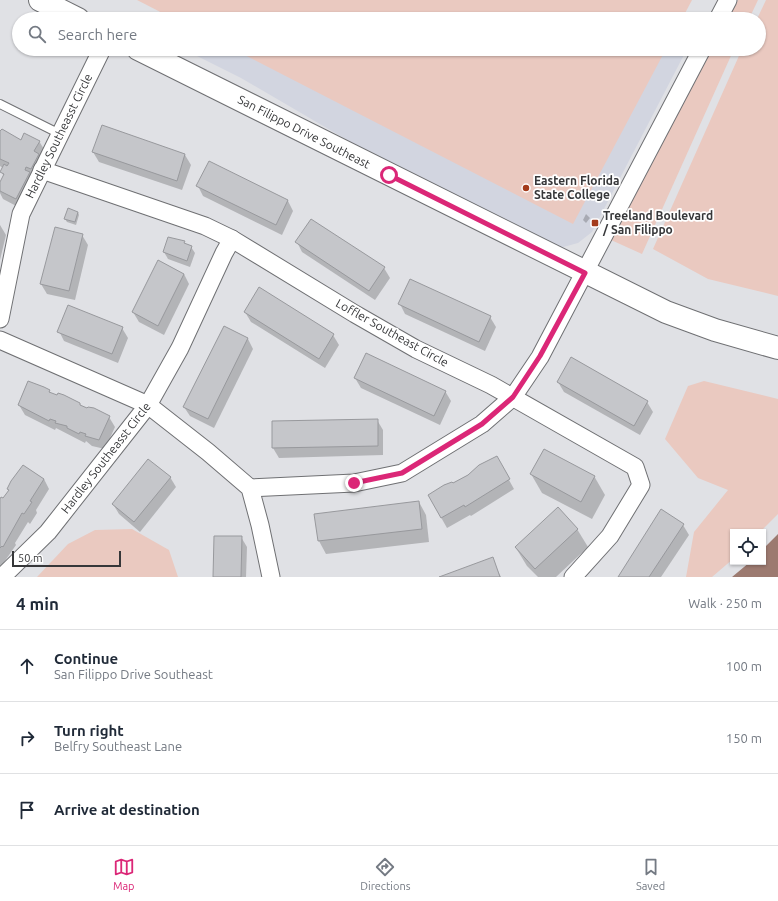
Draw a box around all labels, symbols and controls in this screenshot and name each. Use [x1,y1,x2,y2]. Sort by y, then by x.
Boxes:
search box [12,12,766,56]
icon: search [26,23,48,45]
text: Search here [58,26,137,43]
street label: Hardley Southeasst Circle [23,71,94,200]
street label: San Filippo Drive Southeast [236,92,373,171]
route start [380,166,398,184]
place label: Eastern Florida State College [534,174,619,201]
marker: Eastern Florida State College [521,183,531,193]
place label: Treeland Boulevard / San Filippo [602,209,713,236]
marker: Treeland Boulevard / San Filippo [590,218,600,228]
street label: Loffler Southeast Circle [334,296,451,369]
street label: Hardley Southeasst Circle [58,400,153,516]
route end [345,474,363,492]
map controls [730,529,766,565]
button: locate [730,529,766,565]
scale bar [12,549,121,568]
text: 50 m [18,552,42,564]
text: 4 min [16,594,59,613]
text: Walk · 250 m [688,596,762,610]
text: Continue [54,650,118,667]
icon: ahead [16,655,38,677]
text: 100 m [726,659,762,673]
text: San Filippo Drive Southeast [54,667,213,681]
text: Turn right [54,722,124,739]
icon: right [16,727,38,749]
text: 150 m [726,731,762,745]
text: Belfry Southeast Lane [54,739,182,753]
icon: arrive [16,799,38,821]
text: Arrive at destination [54,801,200,818]
tab: Map [113,856,135,892]
tab: Directions [360,856,410,892]
tab: Saved [636,856,665,892]

